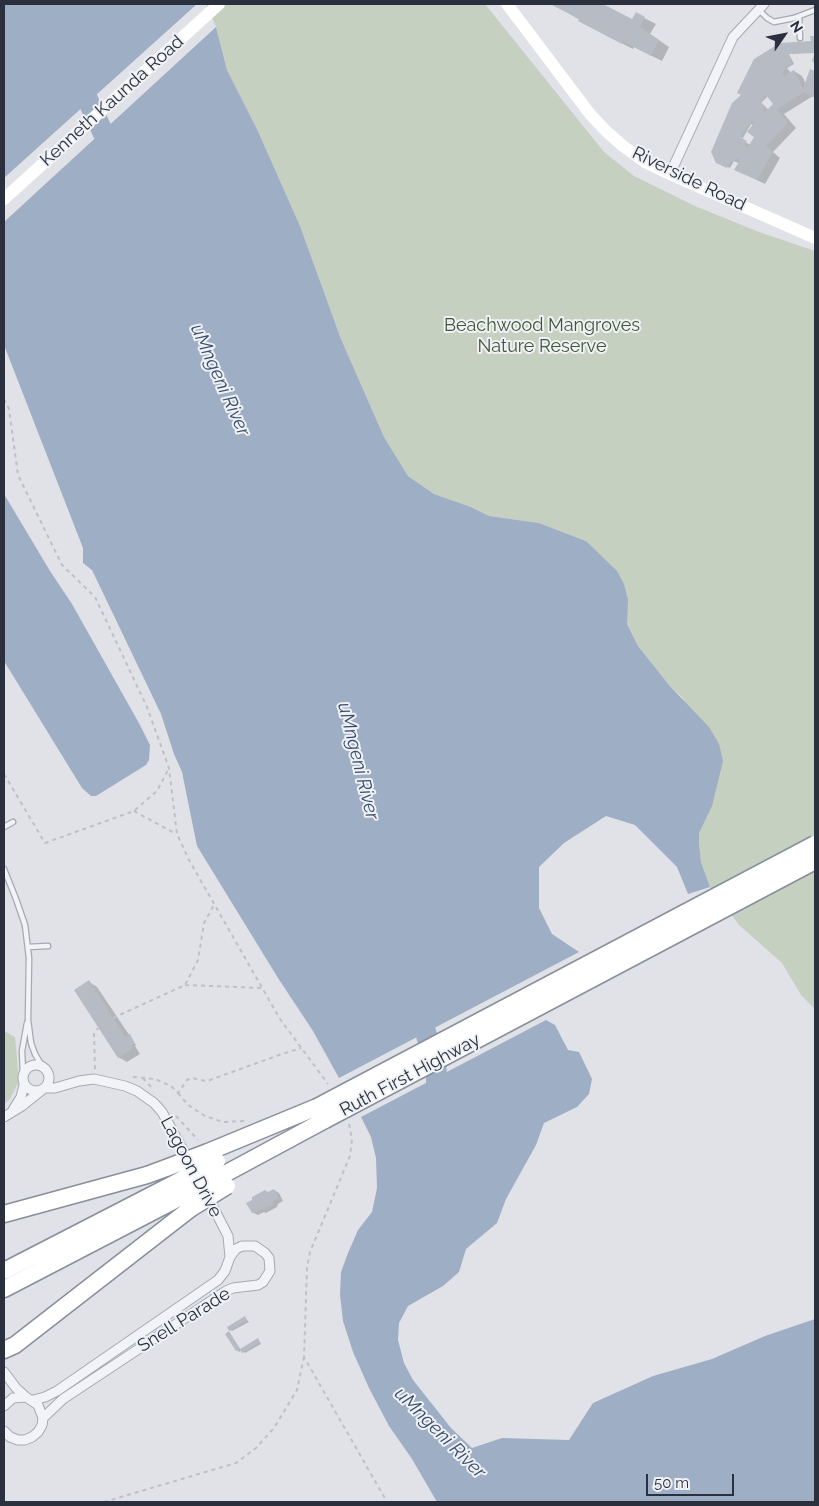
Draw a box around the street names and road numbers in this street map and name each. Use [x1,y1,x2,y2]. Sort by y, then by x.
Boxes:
street label: Kenneth Kaunda Road [36,31,188,171]
street label: Riverside Road [629,142,749,216]
street label: Ruth First Highway [336,1029,484,1121]
street label: Lagoon Drive [155,1113,227,1221]
street label: Snell Parade [134,1283,234,1357]

